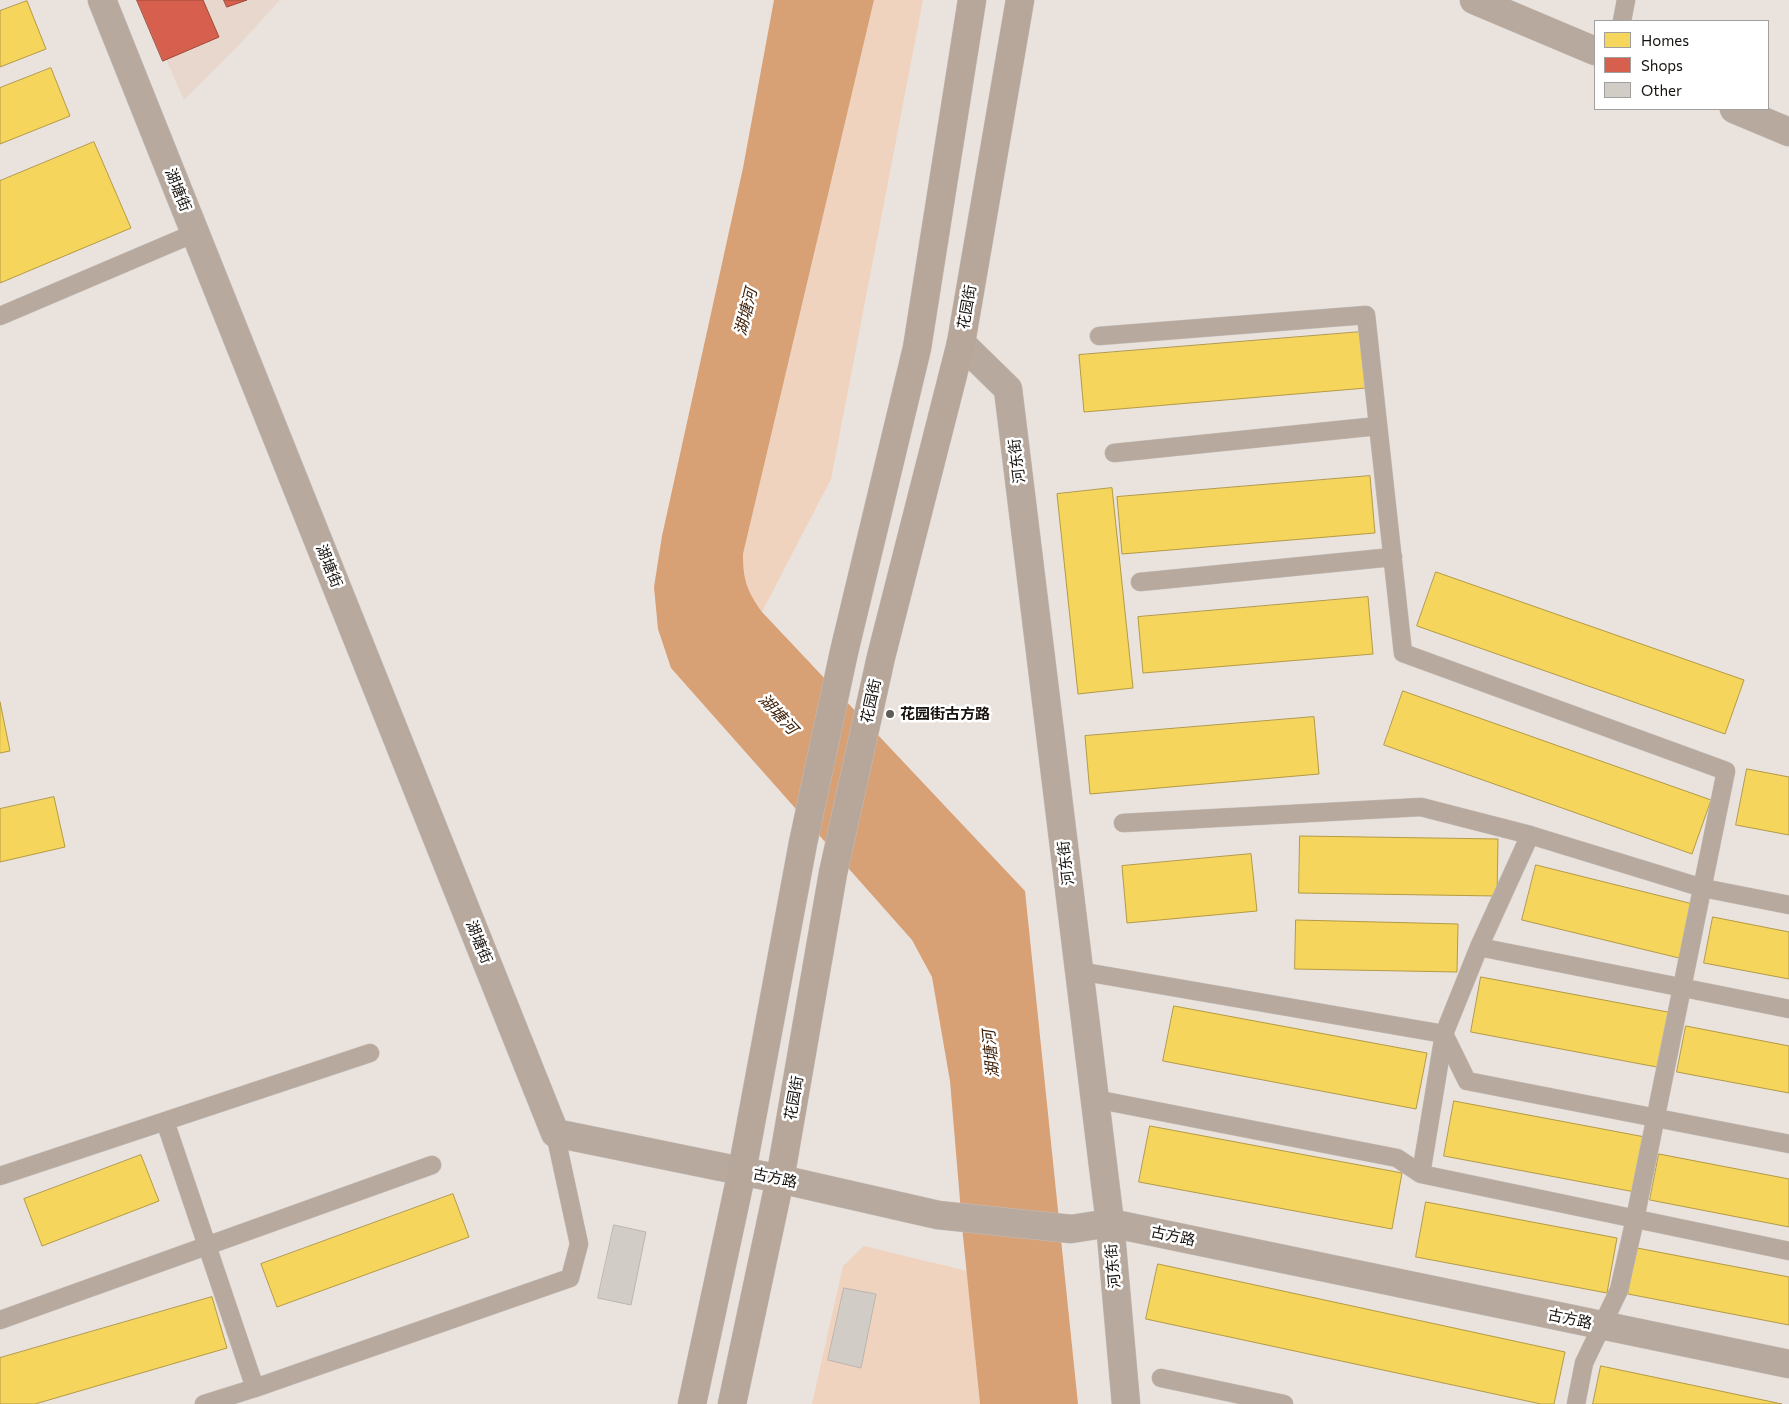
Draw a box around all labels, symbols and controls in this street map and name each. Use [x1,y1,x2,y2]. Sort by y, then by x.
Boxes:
legend [1594,20,1769,110]
text: Homes [1641,31,1689,49]
text: Shops [1641,56,1683,74]
text: Other [1641,81,1682,99]
street label: 湖塘街 [161,166,195,214]
street label: 花园街 [954,283,980,331]
water label: 湖塘河 [731,286,761,338]
street label: 河东街 [1005,438,1029,484]
street label: 湖塘街 [312,542,346,590]
street label: 花园街 [858,677,884,725]
water label: 湖塘河 [755,690,801,738]
place label: 花园街古方路 [900,705,990,723]
marker: 花园街古方路 [884,708,896,720]
street label: 河东街 [1054,840,1078,886]
street label: 湖塘街 [462,918,496,966]
water label: 湖塘河 [979,1029,1003,1079]
street label: 花园街 [781,1074,807,1122]
street label: 古方路 [751,1165,799,1191]
street label: 古方路 [1149,1223,1197,1249]
street label: 河东街 [1102,1243,1124,1289]
street label: 古方路 [1546,1306,1594,1332]

